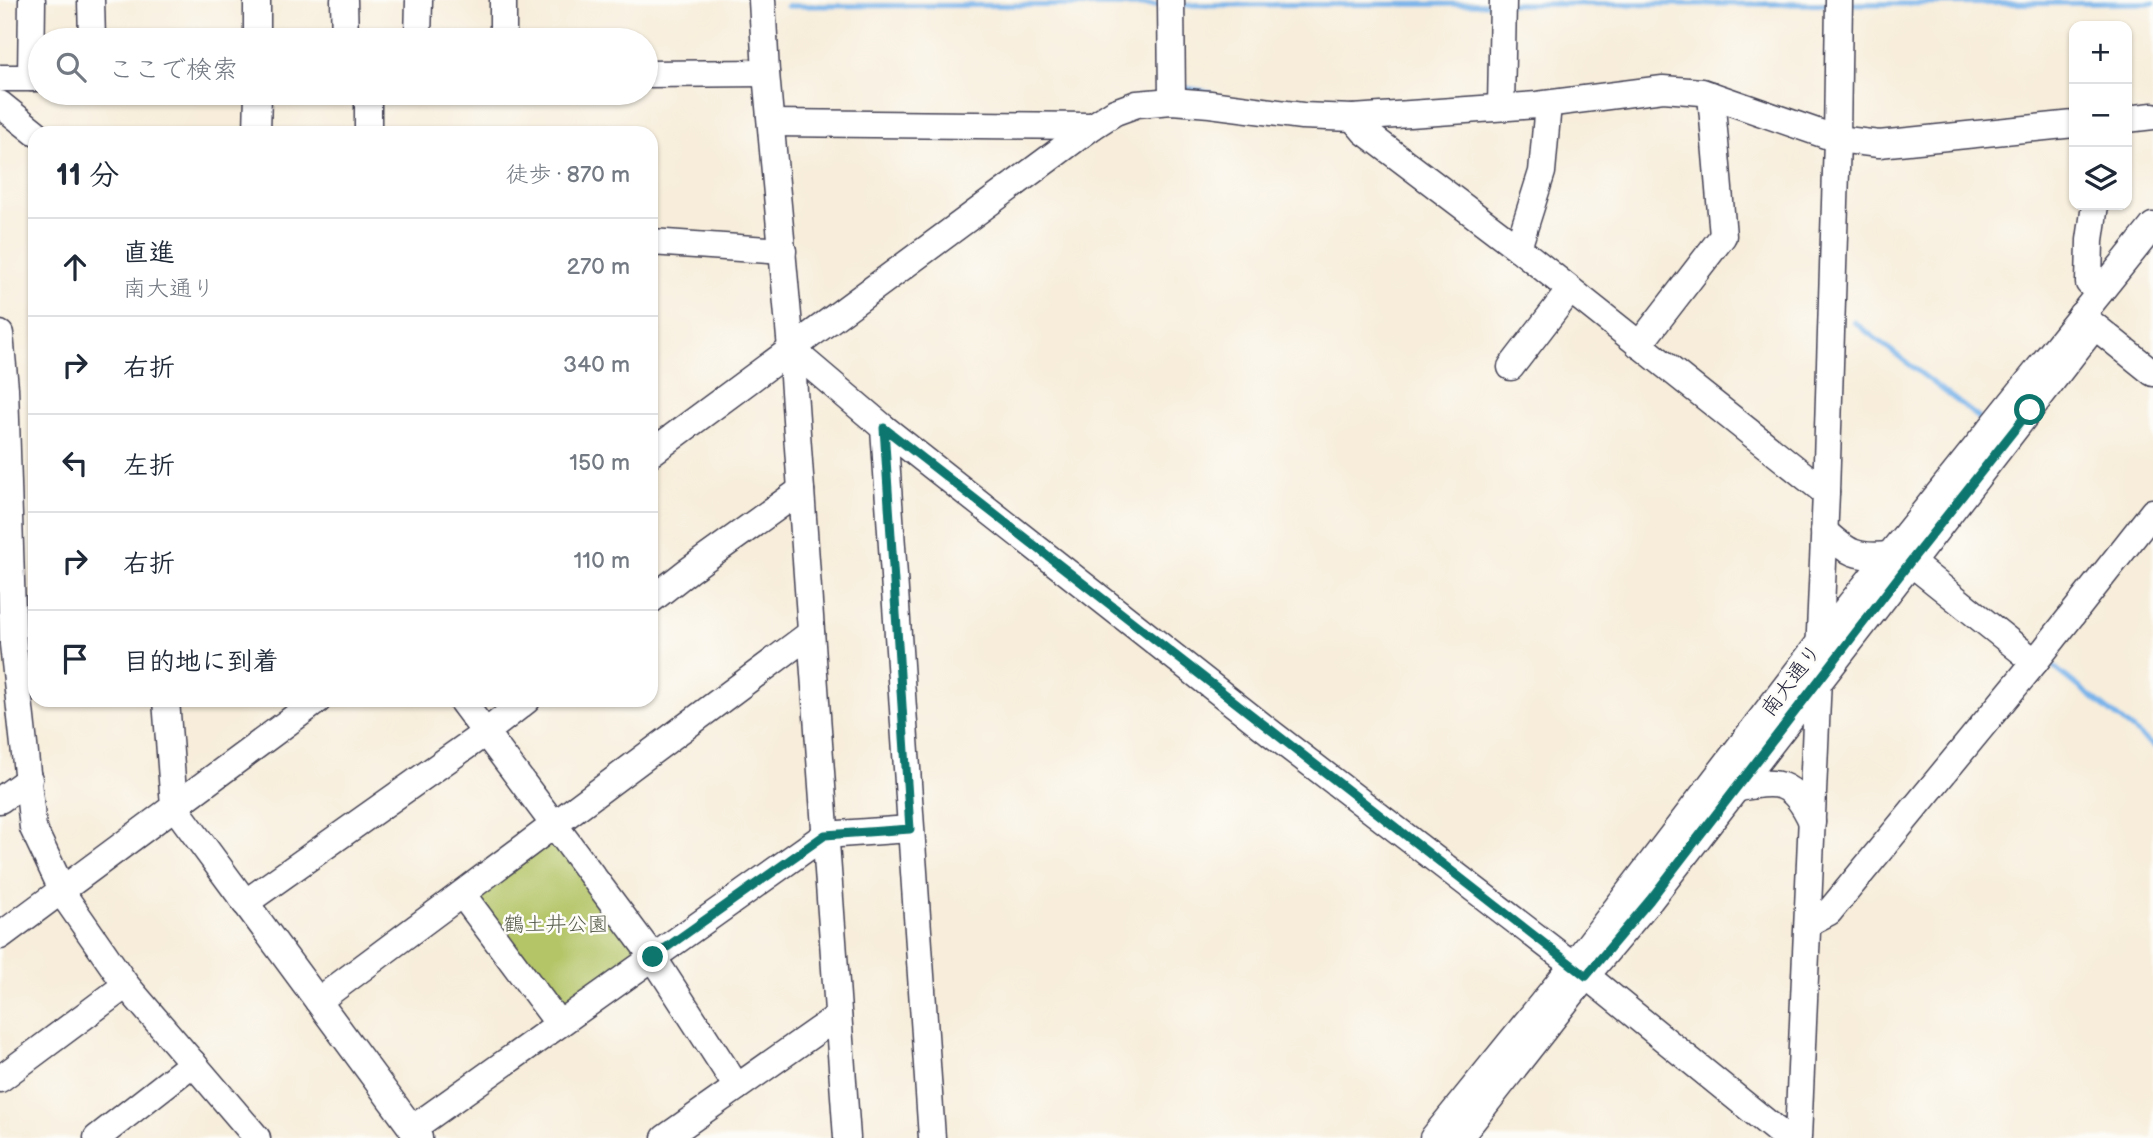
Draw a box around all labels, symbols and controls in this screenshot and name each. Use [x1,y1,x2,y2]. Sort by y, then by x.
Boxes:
map controls [2069,21,2132,210]
button: + [2069,21,2132,84]
search box [28,28,658,105]
icon: search [52,48,90,86]
text: ここで検索 [108,55,238,86]
button: − [2069,84,2132,147]
button: layers [2069,147,2132,210]
text: 11 分 [56,158,119,194]
text: 徒歩 · 870 m [506,161,630,189]
text: 直進 [123,238,175,269]
icon: ahead [56,248,94,286]
text: 270 m [566,253,630,281]
text: 南大通り [123,275,215,303]
icon: right [56,346,94,384]
text: 340 m [563,351,630,379]
text: 右折 [123,353,175,384]
route start [2014,394,2045,425]
icon: left [56,444,94,482]
text: 150 m [569,449,630,477]
text: 左折 [123,451,175,482]
icon: right [56,542,94,580]
text: 110 m [573,547,630,575]
text: 右折 [123,549,175,580]
street label: 南大通り [1756,639,1827,721]
icon: arrive [56,640,94,678]
text: 目的地に到着 [123,647,279,678]
park label: 鶴土井公園 [504,912,609,937]
route end [637,941,668,972]

